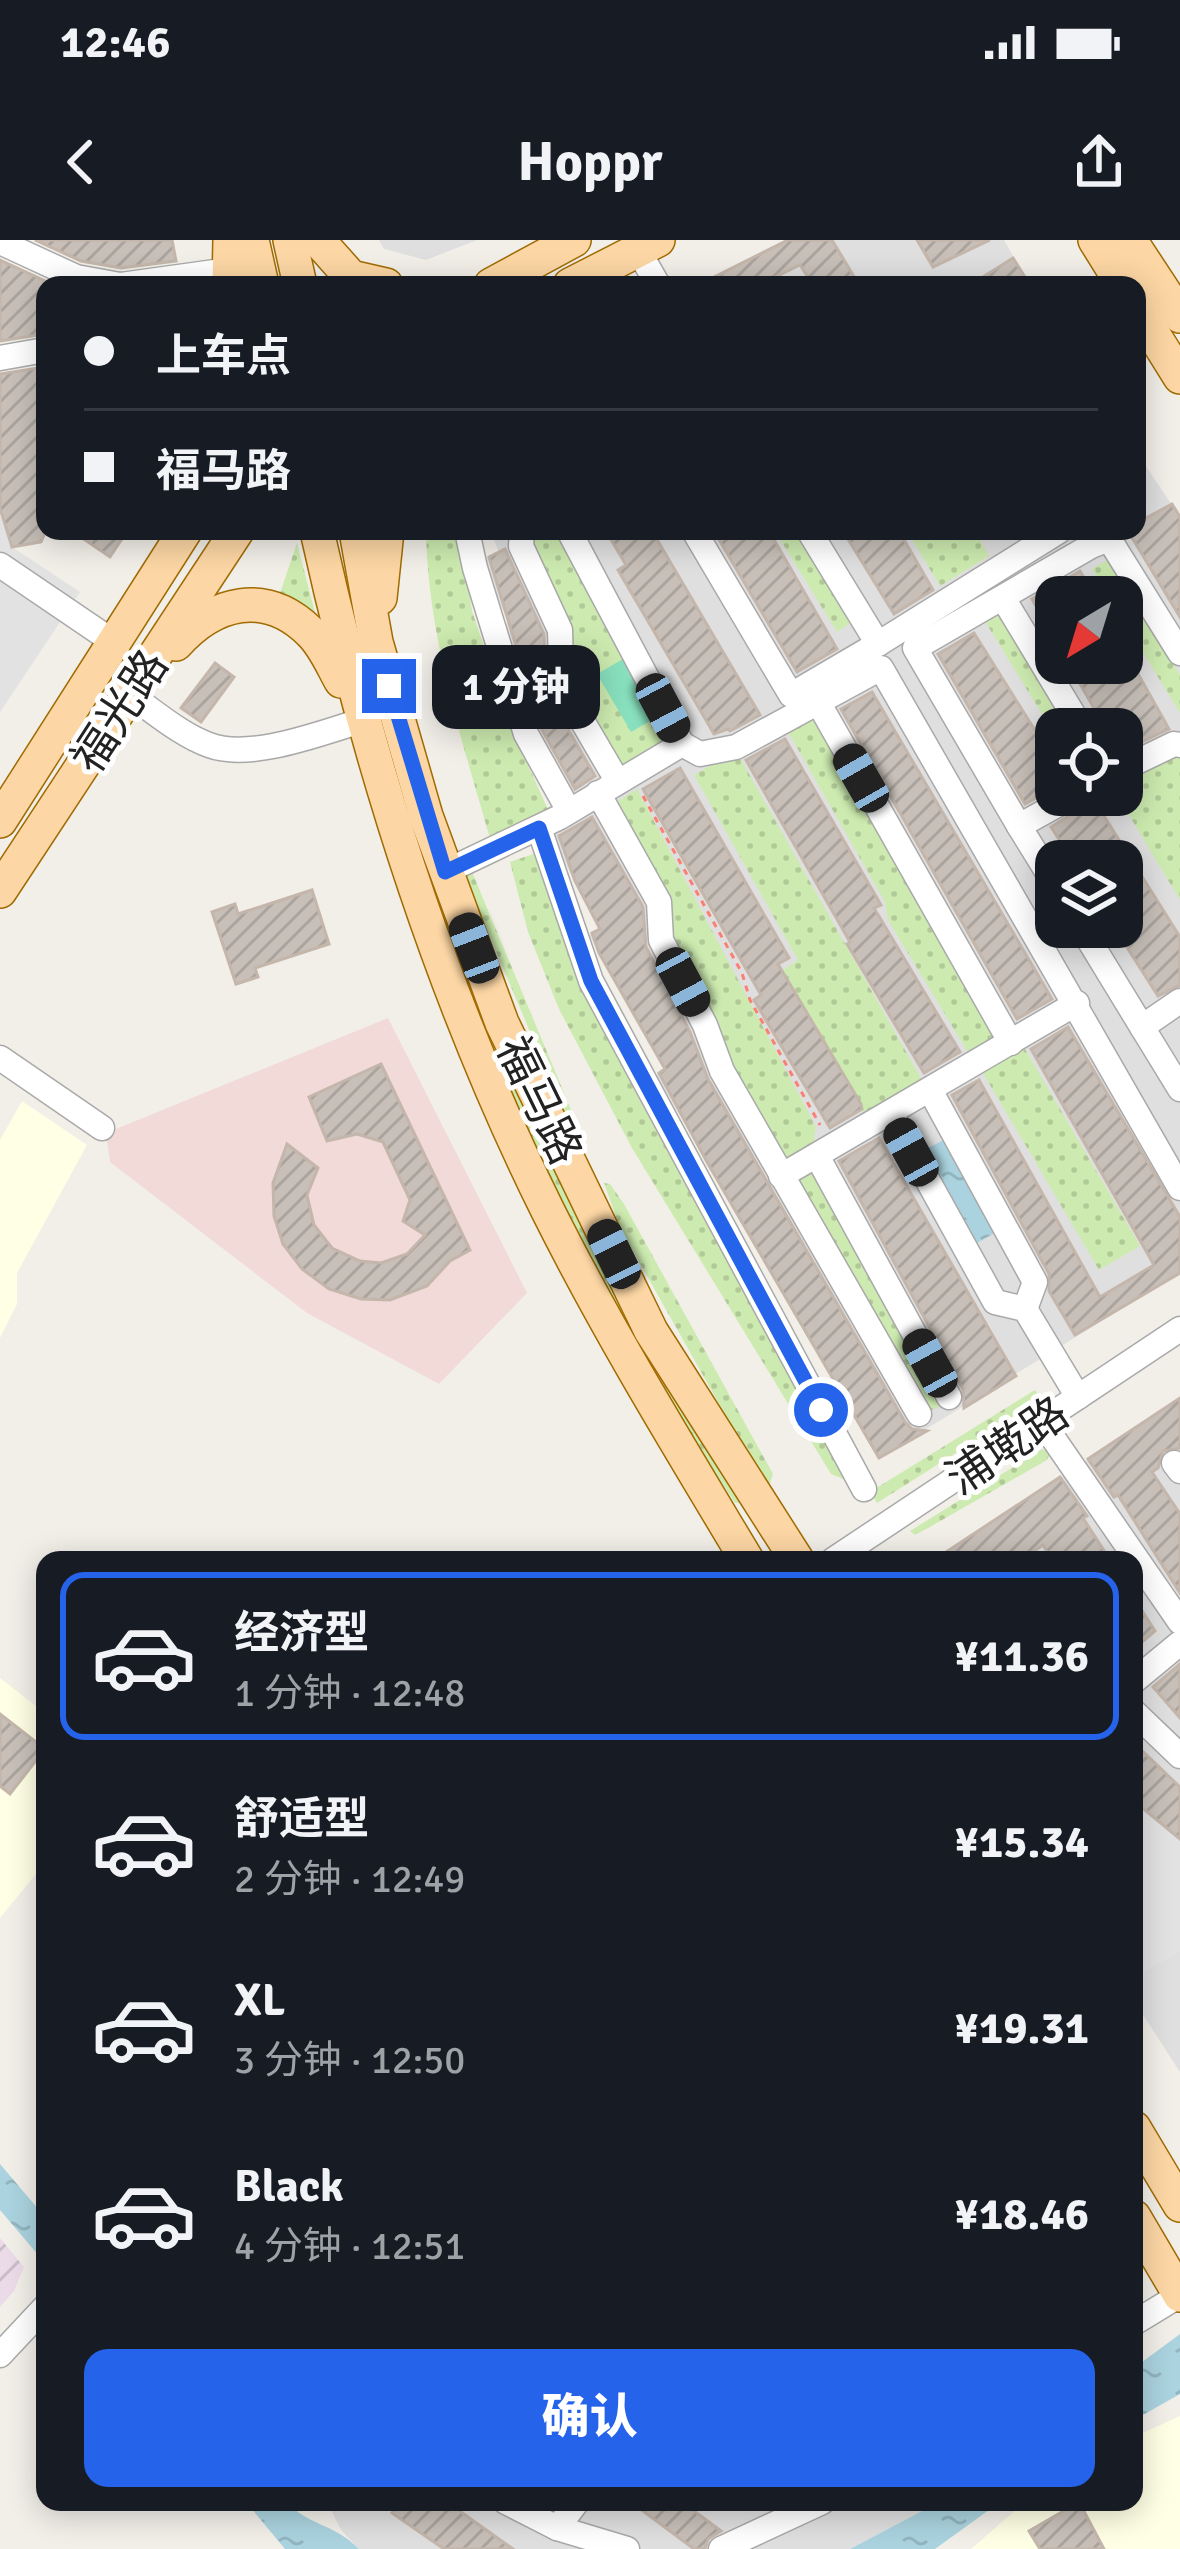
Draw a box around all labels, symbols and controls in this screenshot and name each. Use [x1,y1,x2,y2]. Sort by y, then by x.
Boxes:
text: 12:46 [60,15,170,70]
icon: back [48,129,114,195]
text: Hoppr [518,129,662,196]
icon: share [1066,129,1132,195]
text: 上车点 [156,329,291,384]
text: 福马路 [156,444,291,499]
north arrow [1035,576,1143,684]
map controls [1035,576,1143,948]
street label: 福光路 [60,640,180,783]
callout: 1 分钟 [431,644,599,728]
route end [362,659,416,713]
text: 1 分钟 [462,663,570,711]
car [630,668,696,748]
button: locate [1035,708,1143,816]
car [827,738,895,818]
button: layers [1035,840,1143,948]
car [444,908,504,988]
car [650,942,716,1022]
street label: 福马路 [484,1028,593,1173]
car [878,1112,944,1192]
car [582,1214,646,1294]
car [897,1323,963,1403]
route start [794,1383,848,1437]
street label: 浦墘路 [936,1386,1079,1507]
icon: car [90,1602,198,1710]
text: 经济型 [234,1606,369,1661]
text: ¥11.36 [955,1629,1089,1684]
text: 1 分钟 · 12:48 [234,1669,465,1717]
icon: car [90,1788,198,1896]
text: 舒适型 [234,1792,369,1847]
text: ¥15.34 [955,1815,1089,1870]
text: 2 分钟 · 12:49 [234,1855,465,1903]
text: XL [234,1973,285,2028]
icon: car [90,1974,198,2082]
text: ¥19.31 [955,2001,1089,2056]
text: 3 分钟 · 12:50 [234,2036,465,2084]
text: Black [234,2159,344,2214]
icon: car [90,2160,198,2268]
text: ¥18.46 [955,2187,1089,2242]
text: 4 分钟 · 12:51 [234,2222,465,2270]
button: 确认 [84,2349,1095,2487]

